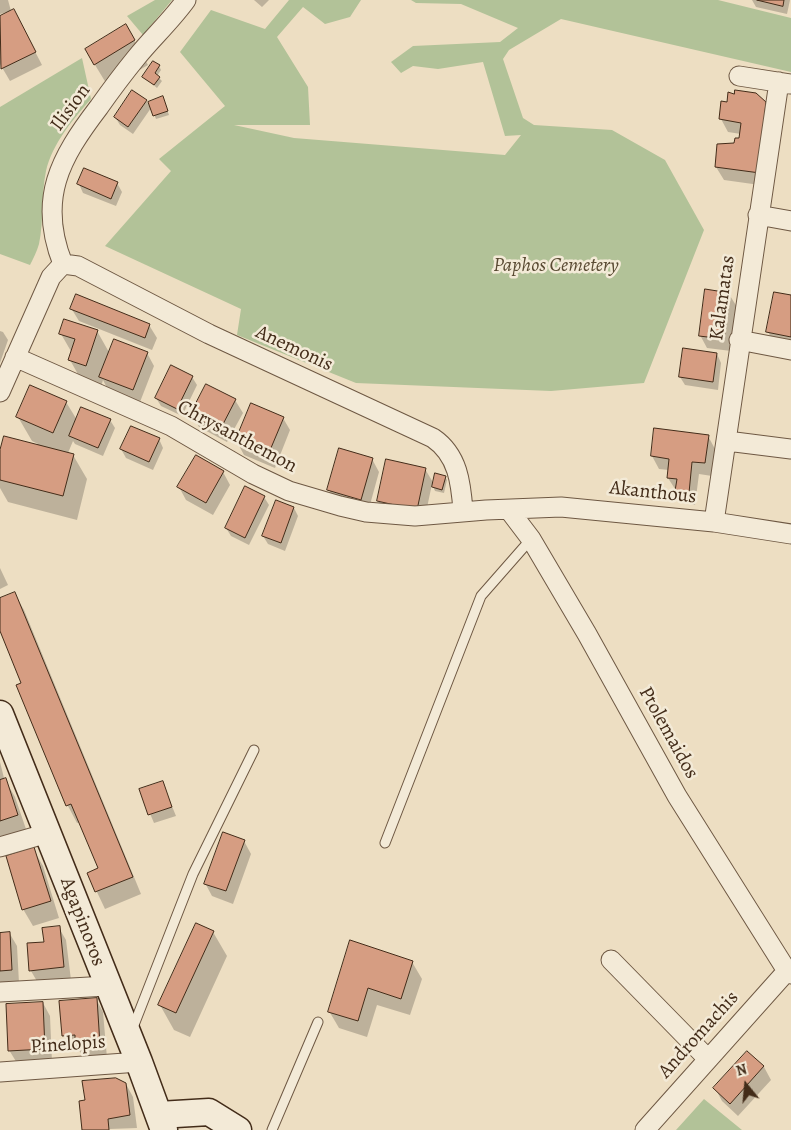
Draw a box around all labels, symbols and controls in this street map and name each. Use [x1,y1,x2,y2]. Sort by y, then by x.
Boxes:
street label: Ilision [46,80,96,136]
park label: Paphos Cemetery [493,254,619,278]
street label: Kalamatas [705,254,741,342]
street label: Anemonis [252,321,336,377]
street label: Chrysanthemon [173,395,301,479]
street label: Akanthous [608,477,698,509]
street label: Ptolemaidos [633,683,703,783]
street label: Agapinoros [54,874,110,970]
street label: Andromachis [654,986,744,1084]
street label: Pinelopis [30,1030,106,1060]
north arrow [721,1060,771,1110]
text: N [734,1060,749,1081]

